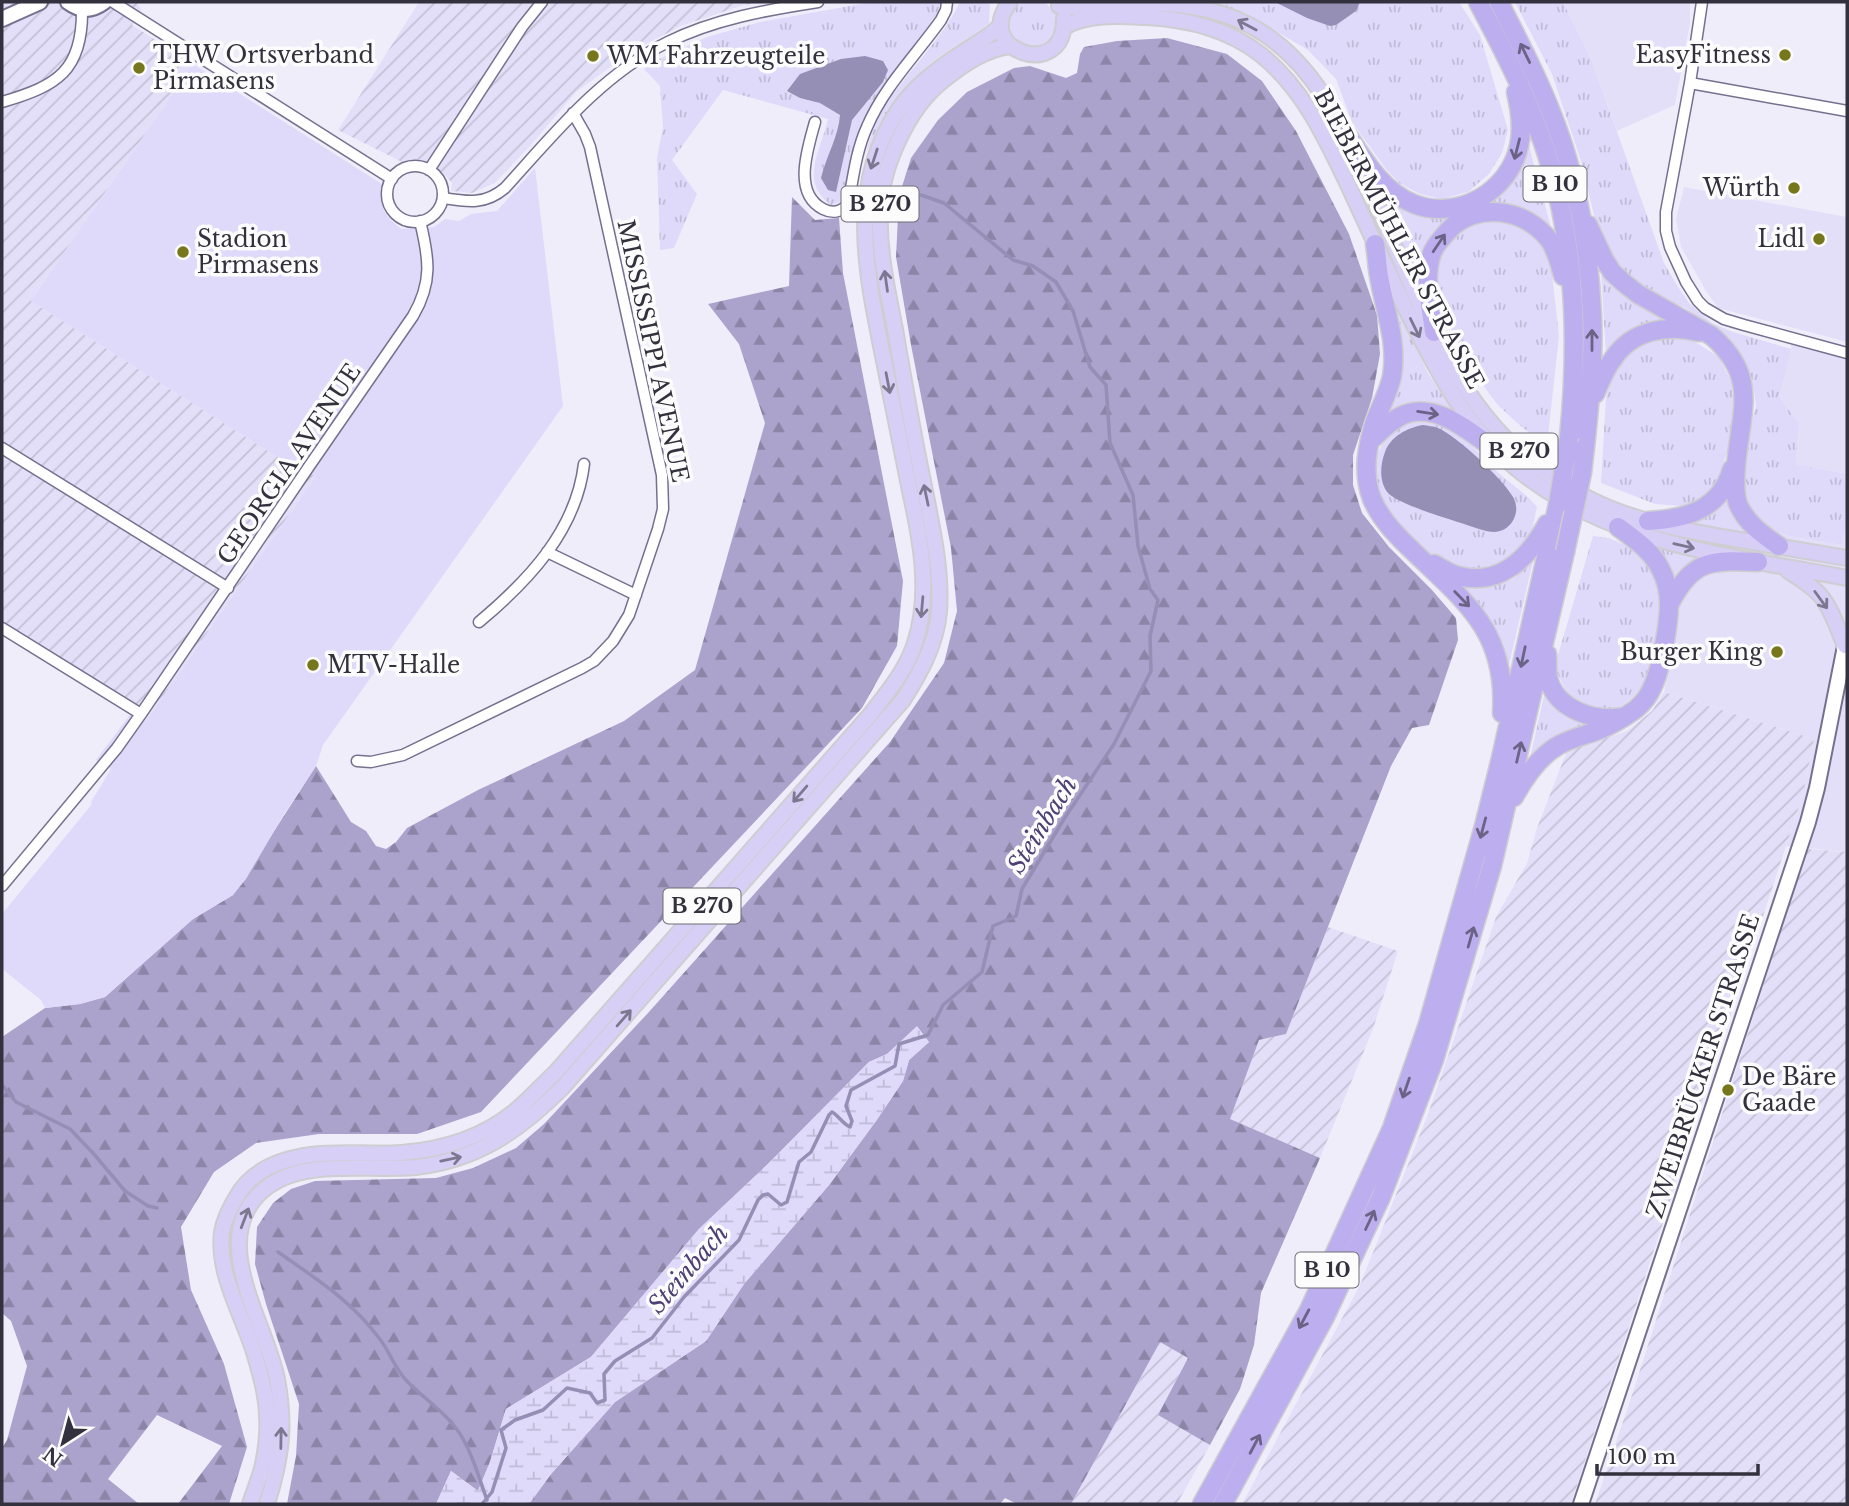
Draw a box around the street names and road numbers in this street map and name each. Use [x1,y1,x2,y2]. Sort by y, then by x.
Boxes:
street label: BIEBERMÜHLER STRASSE [1308,84,1492,393]
road number: B 10 [1524,166,1586,202]
road number: B 270 [842,186,918,222]
street label: MISSISSIPPI AVENUE [611,217,695,485]
street label: GEORGIA AVENUE [211,358,367,570]
road number: B 270 [1480,434,1558,468]
road number: B 270 [664,888,740,923]
street label: ZWEIBRÜCKER STRASSE [1639,910,1765,1222]
road number: B 10 [1296,1252,1358,1288]

